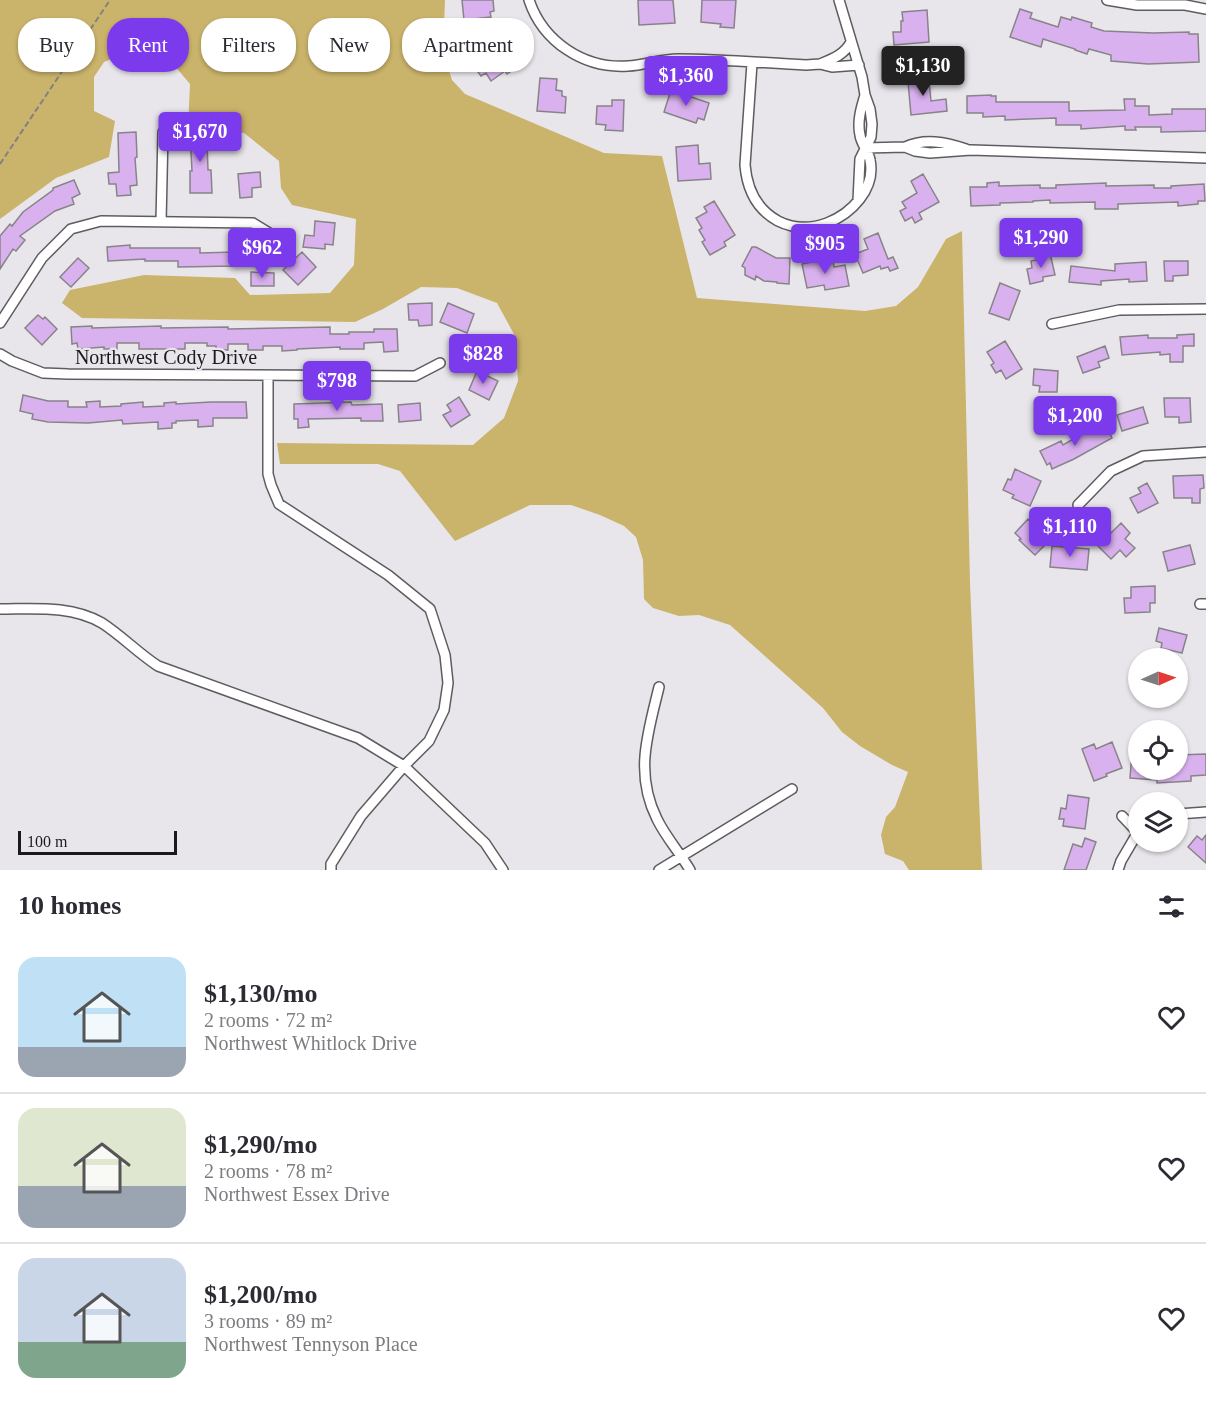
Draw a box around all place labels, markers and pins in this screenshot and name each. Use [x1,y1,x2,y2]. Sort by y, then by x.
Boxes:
pin: $1,130 [874,46,972,97]
pin: $1,360 [637,56,735,107]
pin: $1,670 [151,112,249,163]
pin: $1,290 [992,218,1090,269]
pin: $905 [789,224,861,275]
pin: $962 [226,228,298,279]
pin: $828 [447,334,519,385]
pin: $798 [301,361,373,412]
pin: $1,200 [1026,396,1124,447]
pin: $1,110 [1021,507,1119,558]

